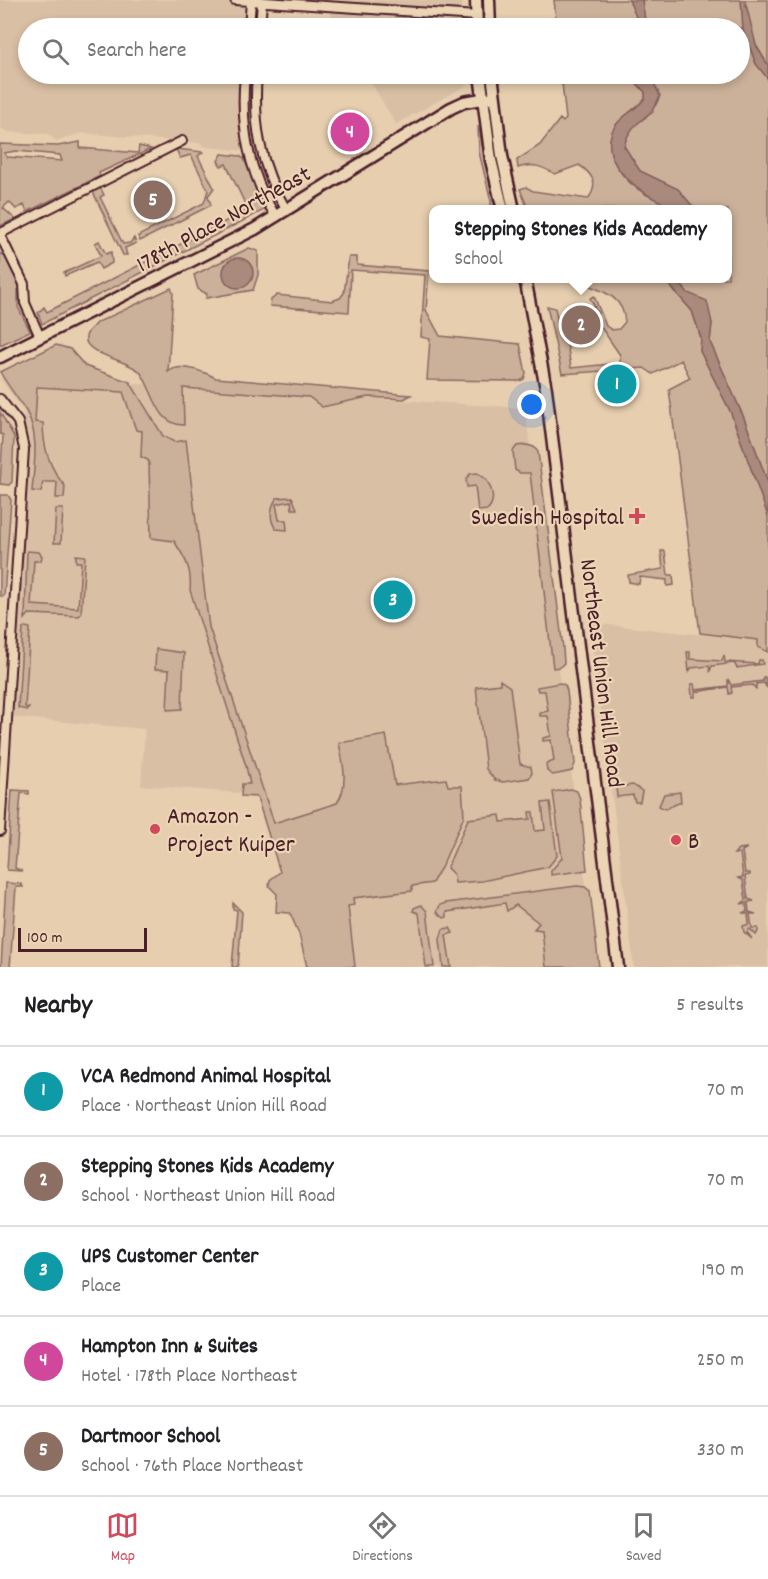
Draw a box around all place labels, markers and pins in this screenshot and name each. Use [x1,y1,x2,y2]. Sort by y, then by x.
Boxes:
pin: 4 [330,110,370,154]
pin: 5 [134,178,172,222]
pin: 2 [562,302,600,348]
pin: 1 [598,362,636,406]
place label: Swedish Hospital [471,502,624,536]
marker: Swedish Hospital [628,507,646,525]
pin: 3 [374,578,412,622]
place label: Amazon - Project Kuiper [167,801,295,863]
marker: Amazon - Project Kuiper [148,822,162,836]
place label: B [688,826,699,860]
marker: B [669,833,683,847]

